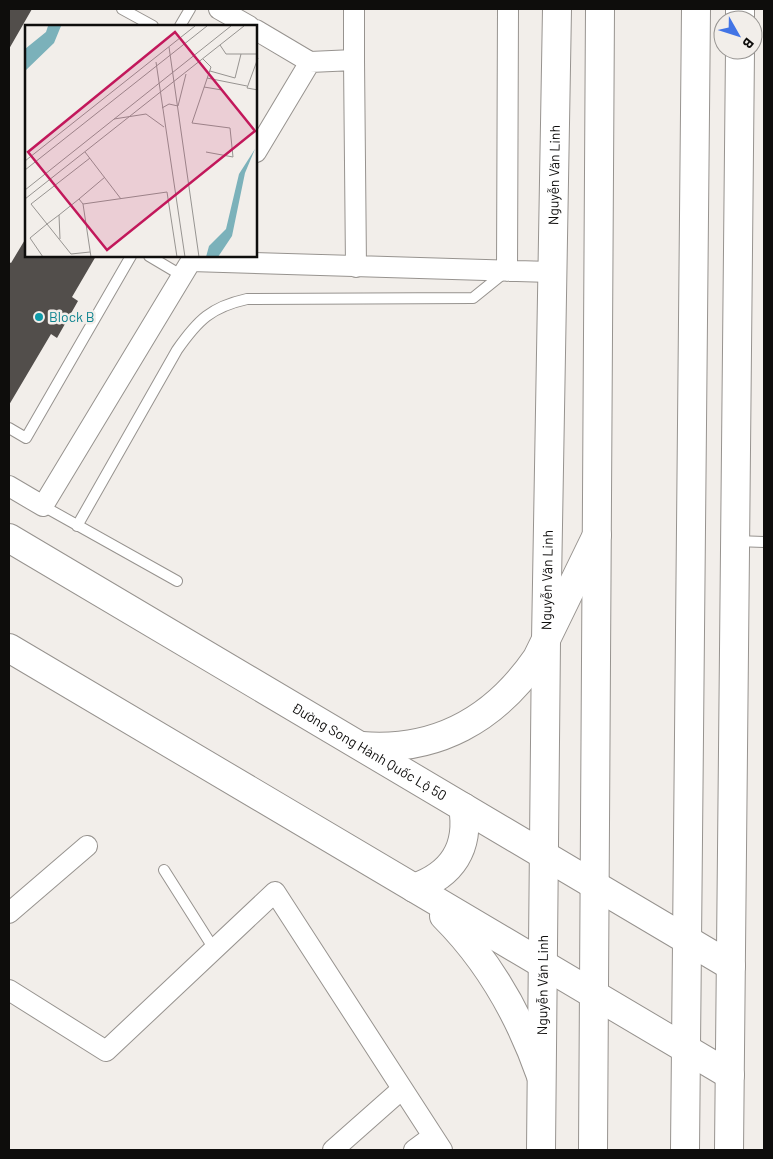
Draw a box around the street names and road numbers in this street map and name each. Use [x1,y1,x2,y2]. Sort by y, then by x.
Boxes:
street label: Nguyễn Văn Linh [544,125,563,225]
street label: Nguyễn Văn Linh [537,530,556,630]
street label: Đường Song Hành Quốc Lộ 50 [289,699,450,804]
street label: Nguyễn Văn Linh [533,935,551,1035]

